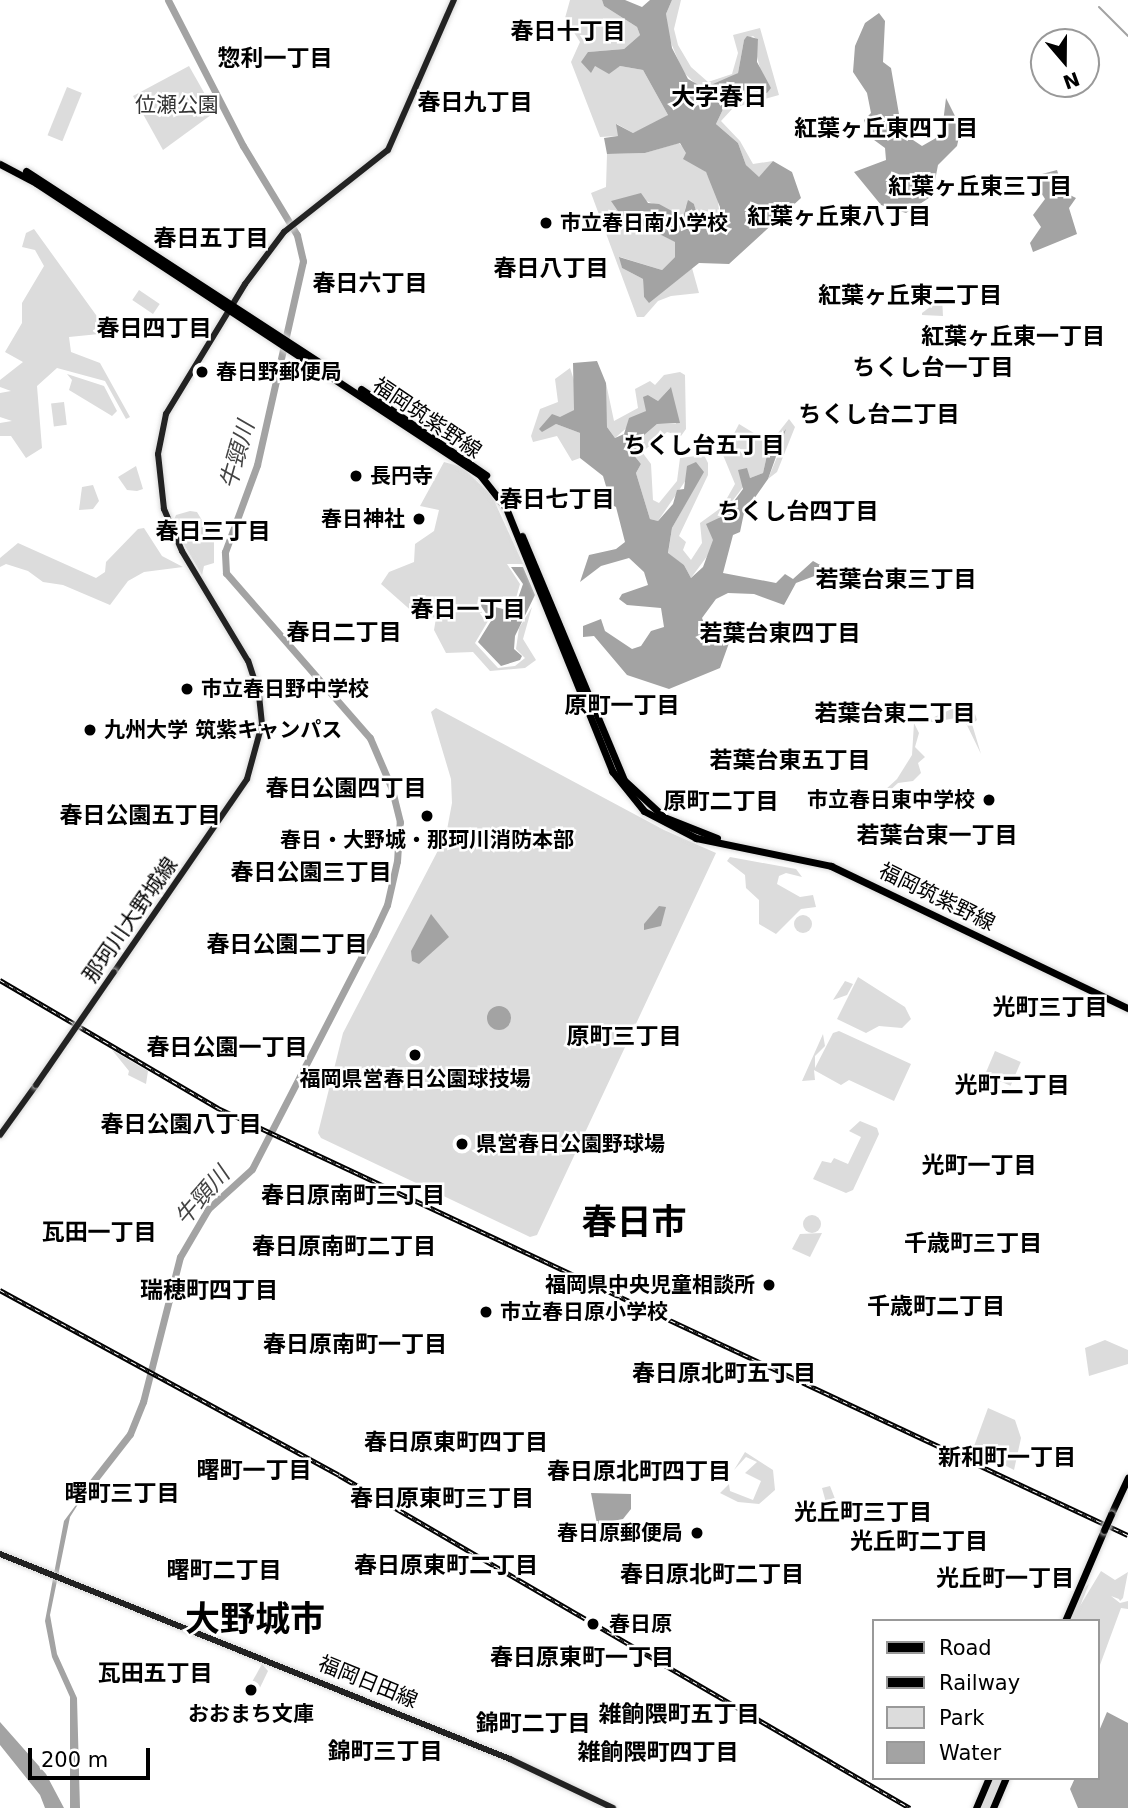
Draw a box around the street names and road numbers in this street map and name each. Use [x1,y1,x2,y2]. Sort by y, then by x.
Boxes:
street label: 福岡筑紫野線 [368,372,486,464]
street label: 那珂川大野城線 [78,853,182,987]
street label: 福岡筑紫野線 [875,858,999,936]
street label: 福岡日田線 [315,1651,421,1713]

